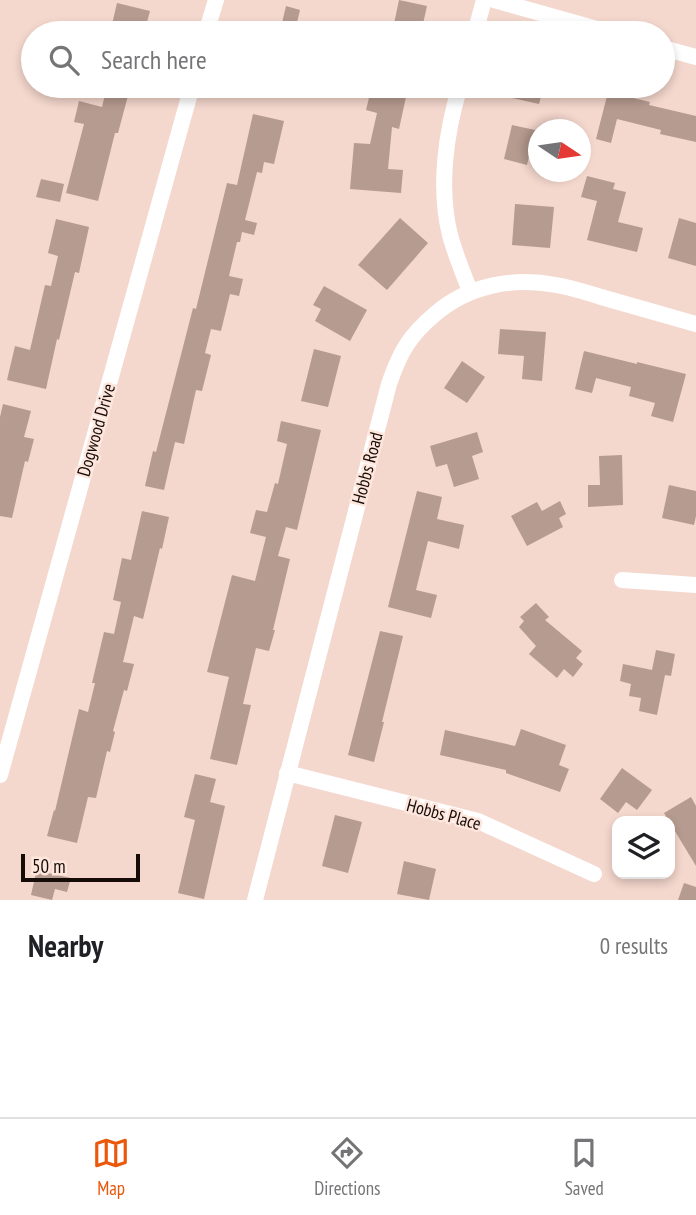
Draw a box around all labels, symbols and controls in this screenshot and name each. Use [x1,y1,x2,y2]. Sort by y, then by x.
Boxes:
search box [21,21,675,98]
icon: search [45,41,83,79]
text: Search here [101,43,207,76]
north arrow [528,119,591,182]
street label: Dogwood Drive [72,381,120,479]
street label: Hobbs Road [346,429,388,507]
street label: Hobbs Place [404,793,484,835]
map controls [612,816,675,879]
button: layers [612,816,675,879]
scale bar [21,851,140,883]
text: 50 m [32,854,66,878]
text: Nearby [28,926,103,965]
text: 0 results [600,931,668,960]
tab: Map [92,1134,130,1200]
tab: Directions [314,1134,380,1200]
tab: Saved [565,1134,604,1200]

